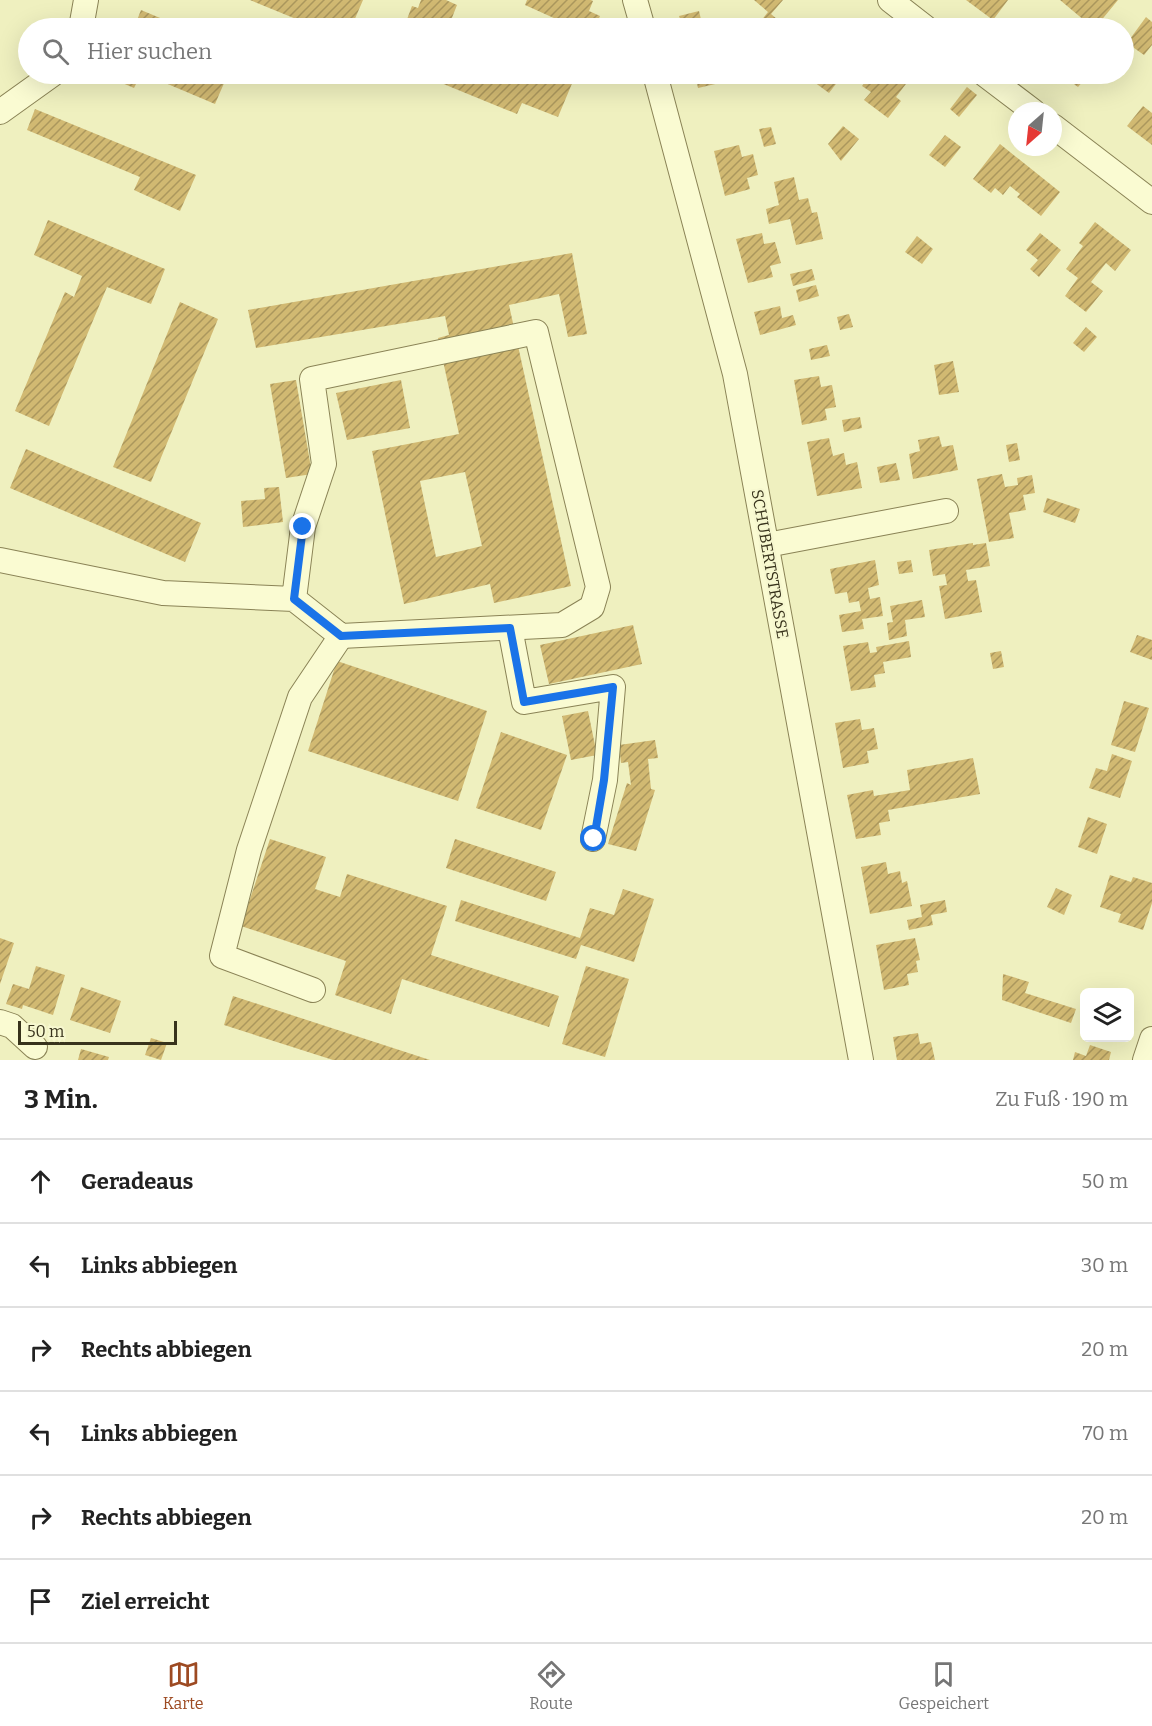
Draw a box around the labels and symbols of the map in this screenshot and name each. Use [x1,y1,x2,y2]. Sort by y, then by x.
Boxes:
north arrow [1008,102,1062,156]
street label: SCHUBERTSTRASSE [747,488,793,640]
route end [289,513,315,539]
route start [580,825,606,851]
scale bar [18,1018,177,1046]

